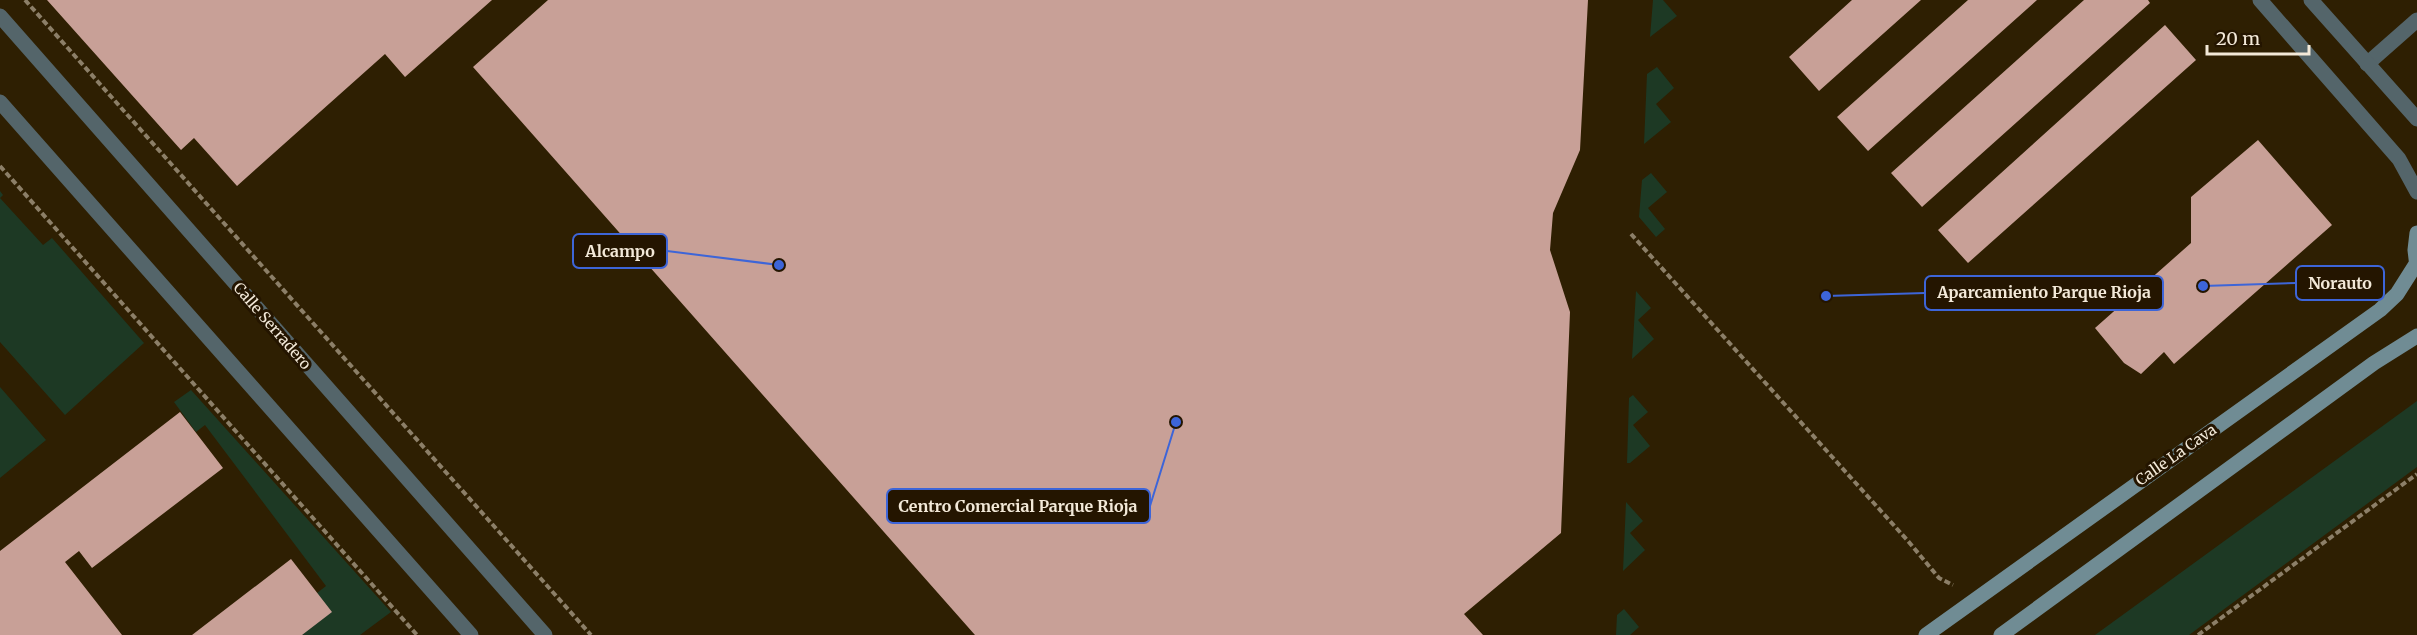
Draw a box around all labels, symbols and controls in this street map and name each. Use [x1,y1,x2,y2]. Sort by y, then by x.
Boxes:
scale bar [2207,18,2309,56]
text: 20 m [2216,27,2260,50]
callout: Alcampo [573,234,667,268]
text: Alcampo [584,241,655,261]
callout: Norauto [2296,266,2384,300]
text: Norauto [2308,273,2372,293]
callout: Aparcamiento Parque Rioja [1925,276,2163,310]
street label: Calle Serradero [229,278,316,373]
text: Aparcamiento Parque Rioja [1936,282,2151,302]
street label: Calle La Cava [2132,420,2220,489]
callout: Centro Comercial Parque Rioja [887,489,1150,523]
text: Centro Comercial Parque Rioja [899,496,1138,516]

